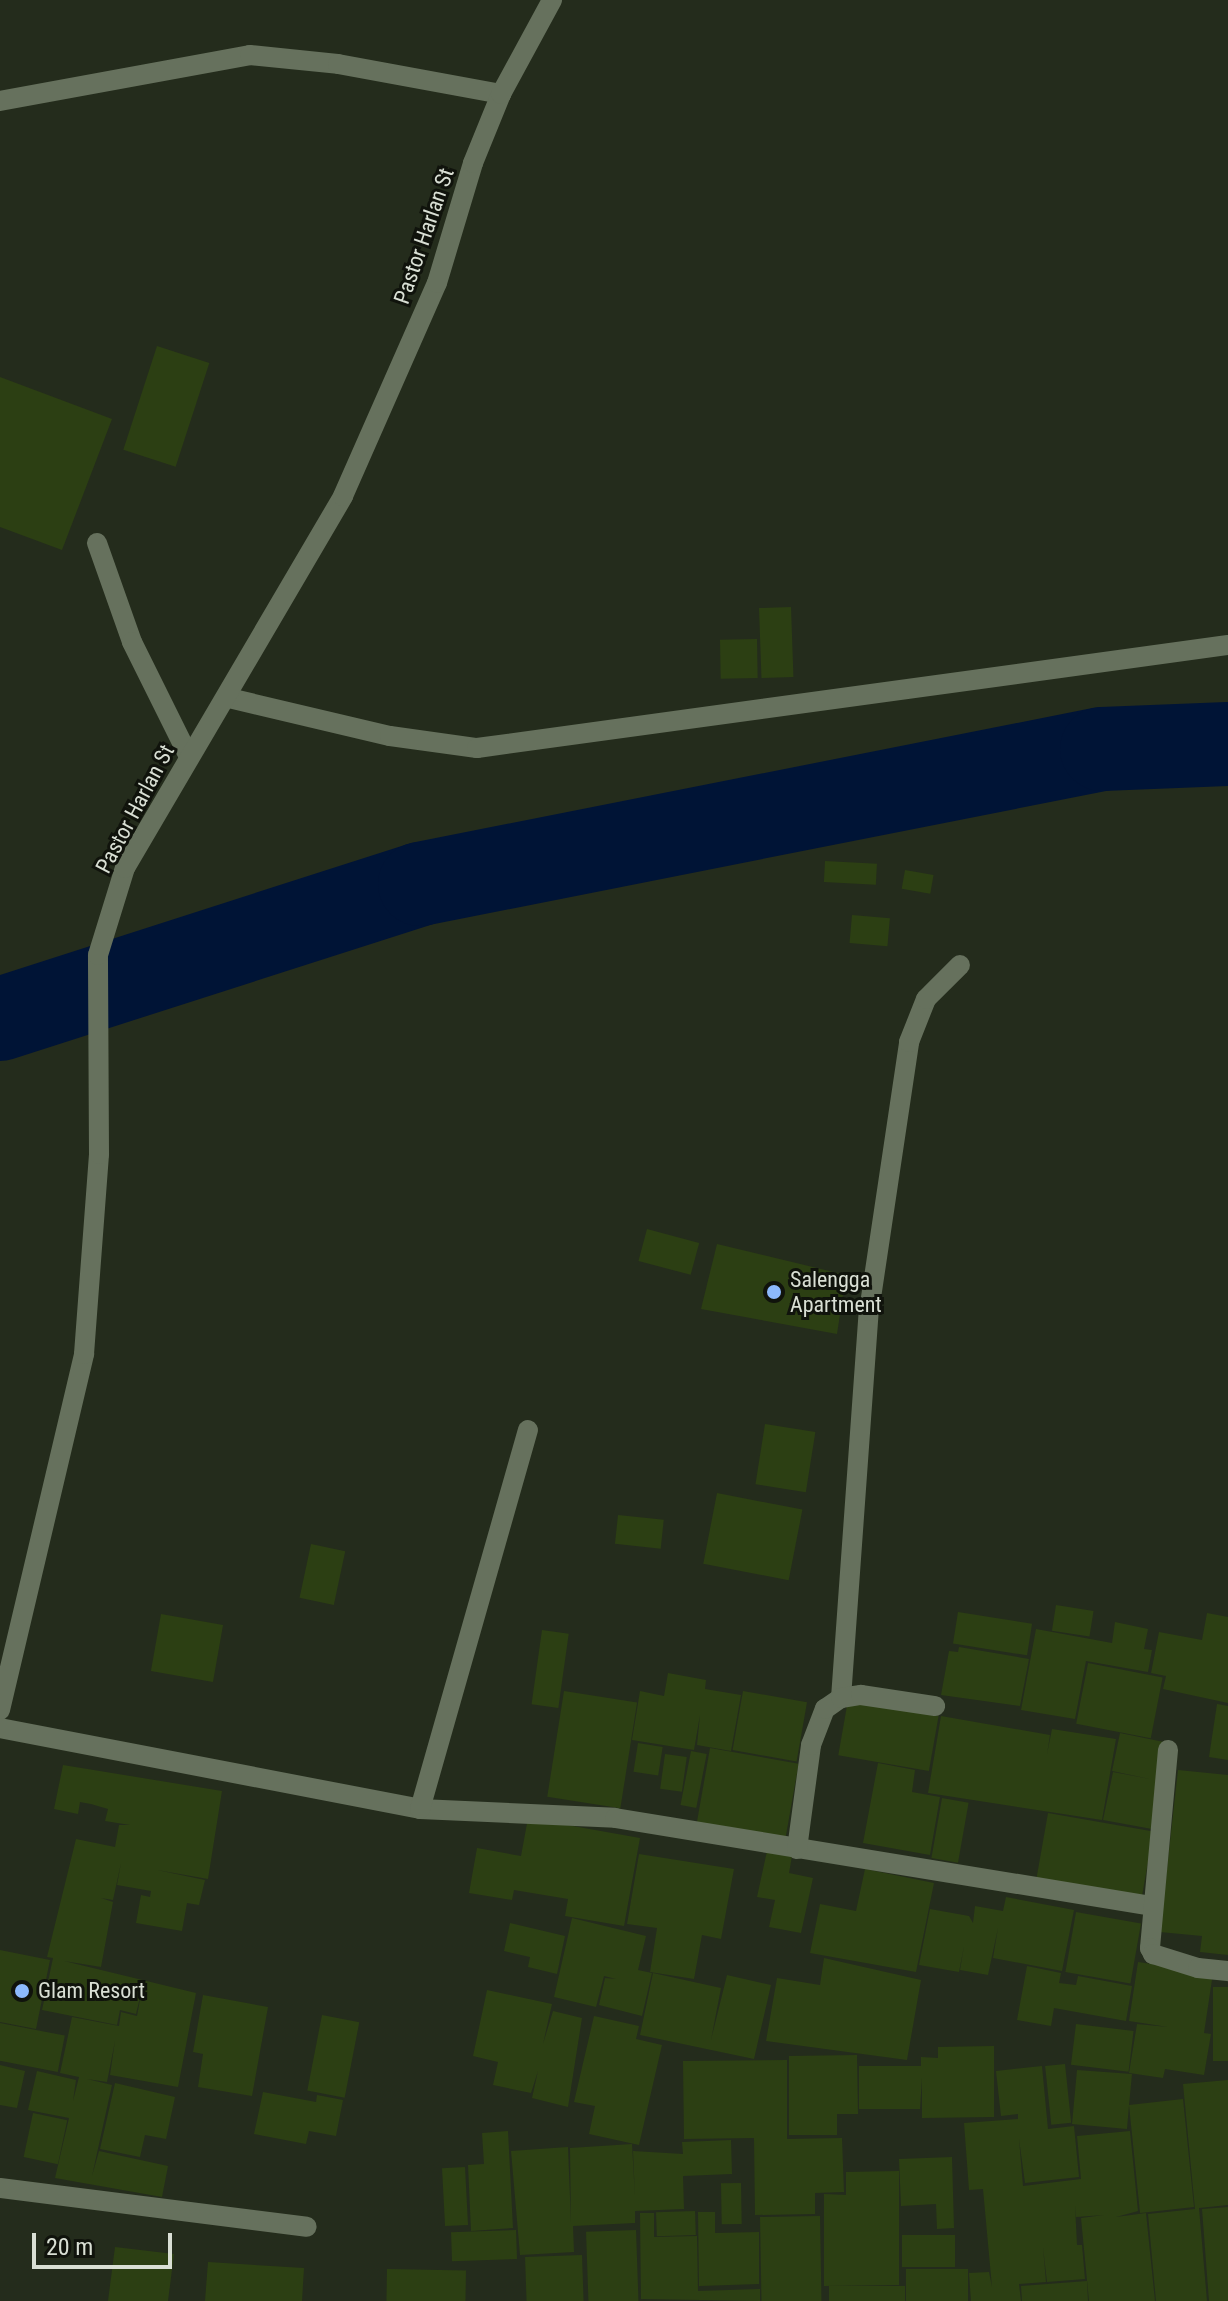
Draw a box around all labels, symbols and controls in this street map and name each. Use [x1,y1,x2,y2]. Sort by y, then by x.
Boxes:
street label: Pastor Harlan St [388,165,460,307]
street label: Pastor Harlan St [90,740,180,878]
place label: Salengga Apartment [790,1266,882,1318]
marker: Salengga Apartment [765,1283,783,1301]
place label: Glam Resort [38,1978,145,2004]
marker: Glam Resort [13,1982,31,2000]
scale bar [36,2217,176,2267]
text: 20 m [46,2233,93,2261]

